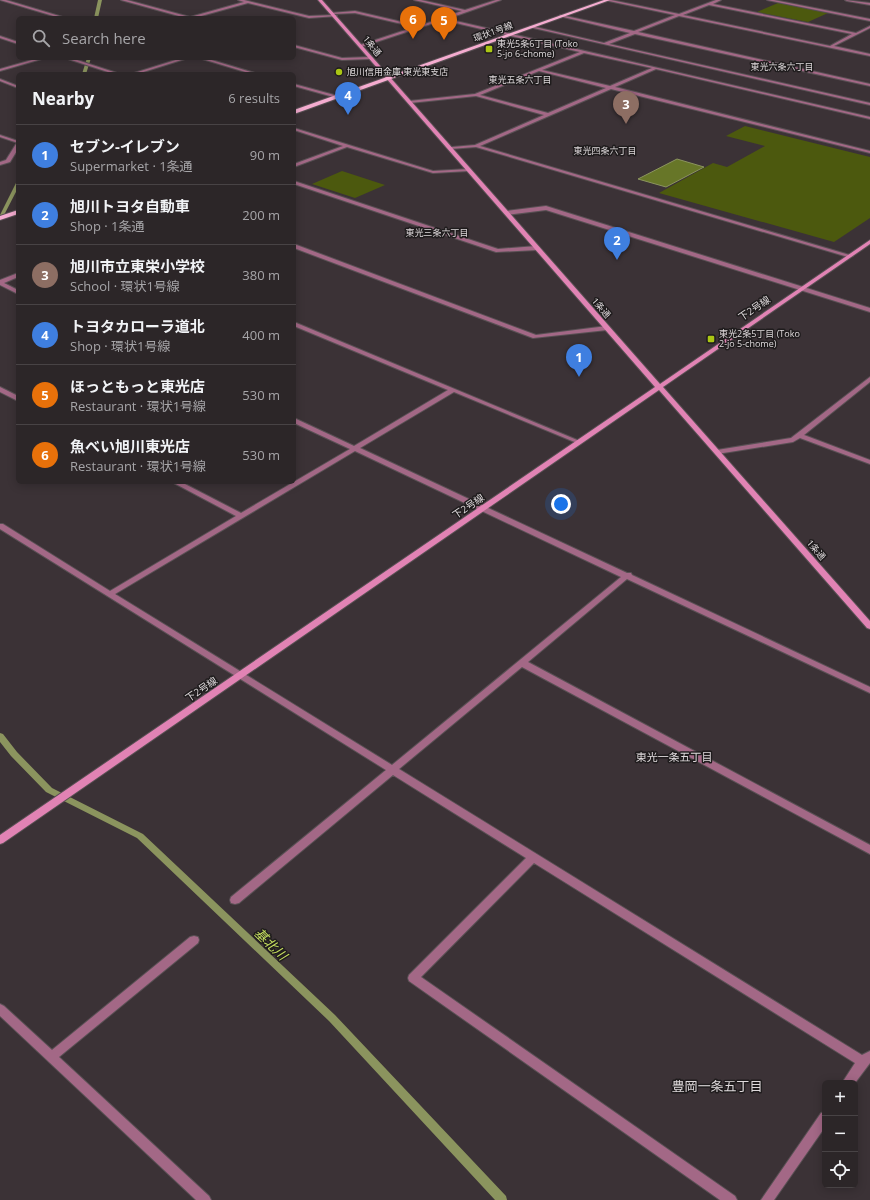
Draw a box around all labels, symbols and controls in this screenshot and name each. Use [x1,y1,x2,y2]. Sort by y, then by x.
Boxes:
pin: 6 [400,6,426,39]
pin: 5 [431,7,457,40]
search box [16,16,296,60]
street label: 環状1号線 [471,18,515,45]
icon: search [30,27,52,49]
text: Search here [62,28,146,48]
street label: 1条通 [360,33,385,59]
place label: 東光5条6丁目 (Toko 5-jo 6-chome) [497,37,578,60]
marker: 東光5条6丁目 (Toko 5-jo 6-chome) [484,44,494,54]
district label: 東光六条六丁目 [750,60,814,73]
place label: 旭川信用金庫 東光東支店 [347,65,448,78]
marker: 旭川信用金庫 東光東支店 [334,67,344,77]
district label: 東光五条六丁目 [488,73,552,86]
pin: 4 [335,82,361,115]
text: Nearby [32,87,94,110]
text: 6 results [228,89,280,107]
pin: 3 [613,91,639,124]
text: セブン-イレブン [70,136,180,156]
district label: 東光四条六丁目 [573,144,637,157]
text: 1 [41,146,49,164]
text: 90 m [250,146,280,164]
text: Supermarket · 1条通 [70,157,193,175]
text: 旭川トヨタ自動車 [70,196,190,216]
text: 2 [41,206,49,224]
text: 200 m [242,206,280,224]
text: Shop · 1条通 [70,217,144,235]
district label: 東光三条六丁目 [405,226,469,239]
pin: 2 [604,227,630,260]
text: 旭川市立東栄小学校 [70,256,205,276]
text: 3 [41,266,49,284]
text: 380 m [242,266,280,284]
text: School · 環状1号線 [70,277,180,295]
street label: 下2号線 [735,292,773,324]
street label: 1条通 [589,295,614,321]
text: トヨタカローラ道北 [70,316,205,336]
text: 4 [41,326,49,344]
text: 400 m [242,326,280,344]
place label: 東光2条5丁目 (Toko 2-jo 5-chome) [719,327,800,350]
marker: 東光2条5丁目 (Toko 2-jo 5-chome) [706,334,716,344]
text: Shop · 環状1号線 [70,337,170,355]
pin: 1 [566,344,592,377]
text: ほっともっと東光店 [70,376,205,396]
text: 5 [41,386,49,404]
text: 530 m [242,386,280,404]
text: Restaurant · 環状1号線 [70,397,206,415]
text: 魚べい旭川東光店 [70,436,190,456]
text: 6 [41,446,49,464]
text: 530 m [242,446,280,464]
text: Restaurant · 環状1号線 [70,457,206,475]
street label: 下2号線 [449,490,487,522]
your location [551,494,571,514]
street label: 1条通 [804,537,829,563]
street label: 下2号線 [182,673,220,705]
district label: 東光一条五丁目 [636,749,713,764]
water label: 基北川 [251,924,293,965]
district label: 豊岡一条五丁目 [671,1077,763,1095]
map controls [822,1080,858,1188]
button: + [822,1080,858,1116]
button: − [822,1116,858,1152]
button: locate [822,1152,858,1188]

